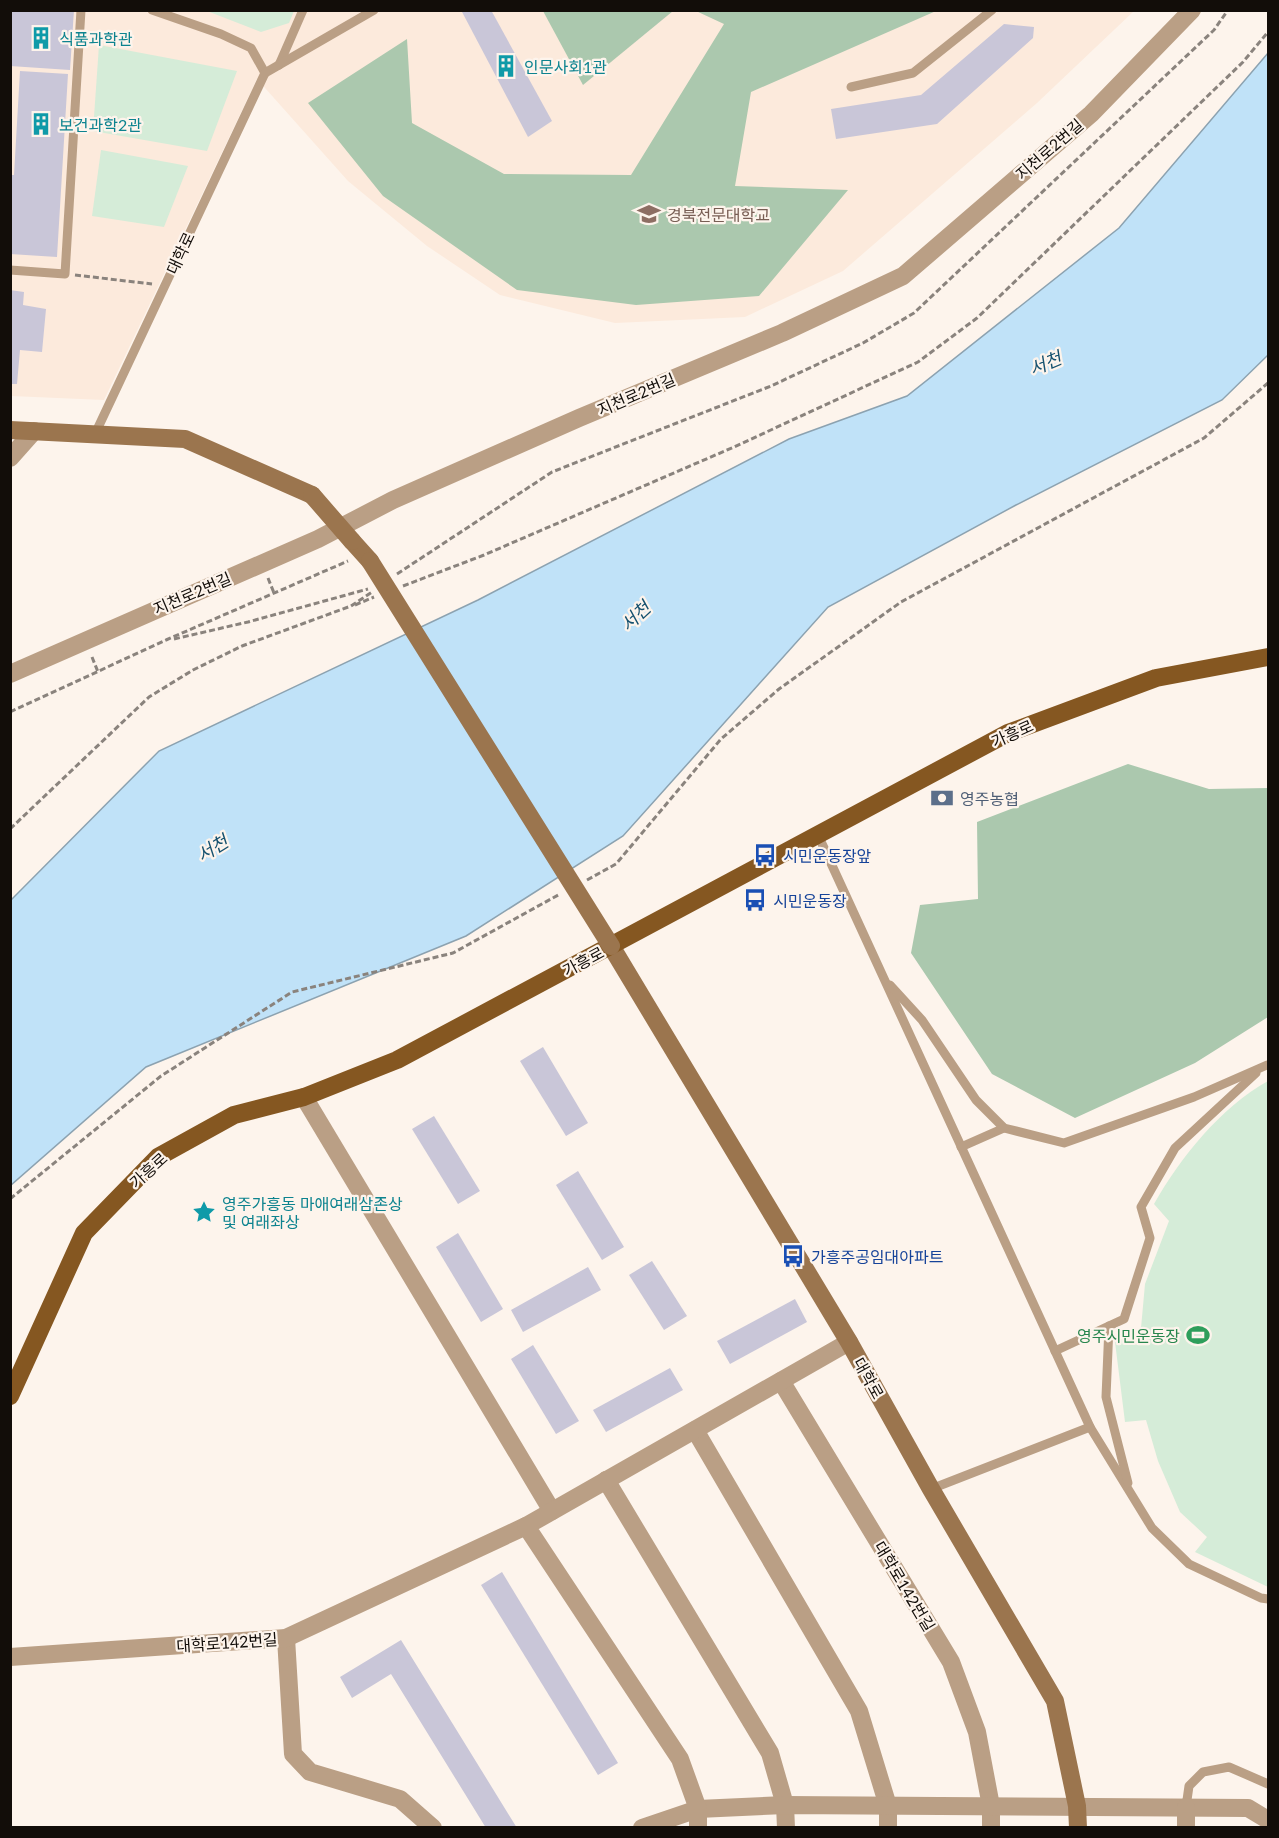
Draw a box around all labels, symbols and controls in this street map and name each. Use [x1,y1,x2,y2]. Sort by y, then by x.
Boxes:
building icon: 식품과학관 [28,25,54,51]
place label: 식품과학관 [59,29,133,48]
building icon: 인문사회1관 [493,53,519,79]
place label: 인문사회1관 [524,57,607,76]
building icon: 보건과학2관 [28,111,54,137]
place label: 보건과학2관 [59,115,142,134]
street label: 지천로2번길 [1011,115,1087,183]
school or university icon: 경북전문대학교 [636,201,662,227]
place label: 경북전문대학교 [667,205,770,224]
street label: 대학로 [162,229,198,277]
water label: 서천 [1025,345,1067,380]
street label: 지천로2번길 [594,369,678,419]
street label: 지천로2번길 [150,568,234,618]
water label: 서천 [615,595,656,635]
street label: 가흥로 [988,715,1036,751]
bank icon: 영주농협 [929,785,955,811]
place label: 영주농협 [960,789,1019,808]
water label: 서천 [192,829,234,866]
bus stop icon: 시민운동장앞 [752,842,778,868]
place label: 시민운동장앞 [783,846,872,865]
bus stop icon: 시민운동장 [742,887,768,913]
place label: 시민운동장 [773,891,847,910]
street label: 가흥로 [559,942,607,980]
street label: 가흥로 [125,1148,171,1192]
place label: 영주가흥동 마애여래삼존상 및 여래좌상 [222,1194,403,1231]
place icon: 영주가흥동 마애여래삼존상 및 여래좌상 [191,1199,217,1225]
bus stop icon: 가흥주공임대아파트 [780,1243,806,1269]
place label: 가흥주공임대아파트 [811,1247,943,1266]
sports icon: 영주시민운동장 [1185,1322,1211,1348]
place label: 영주시민운동장 [1077,1326,1180,1345]
street label: 대학로 [850,1354,888,1402]
street label: 대학로142번길 [871,1538,939,1634]
street label: 대학로142번길 [176,1629,278,1655]

